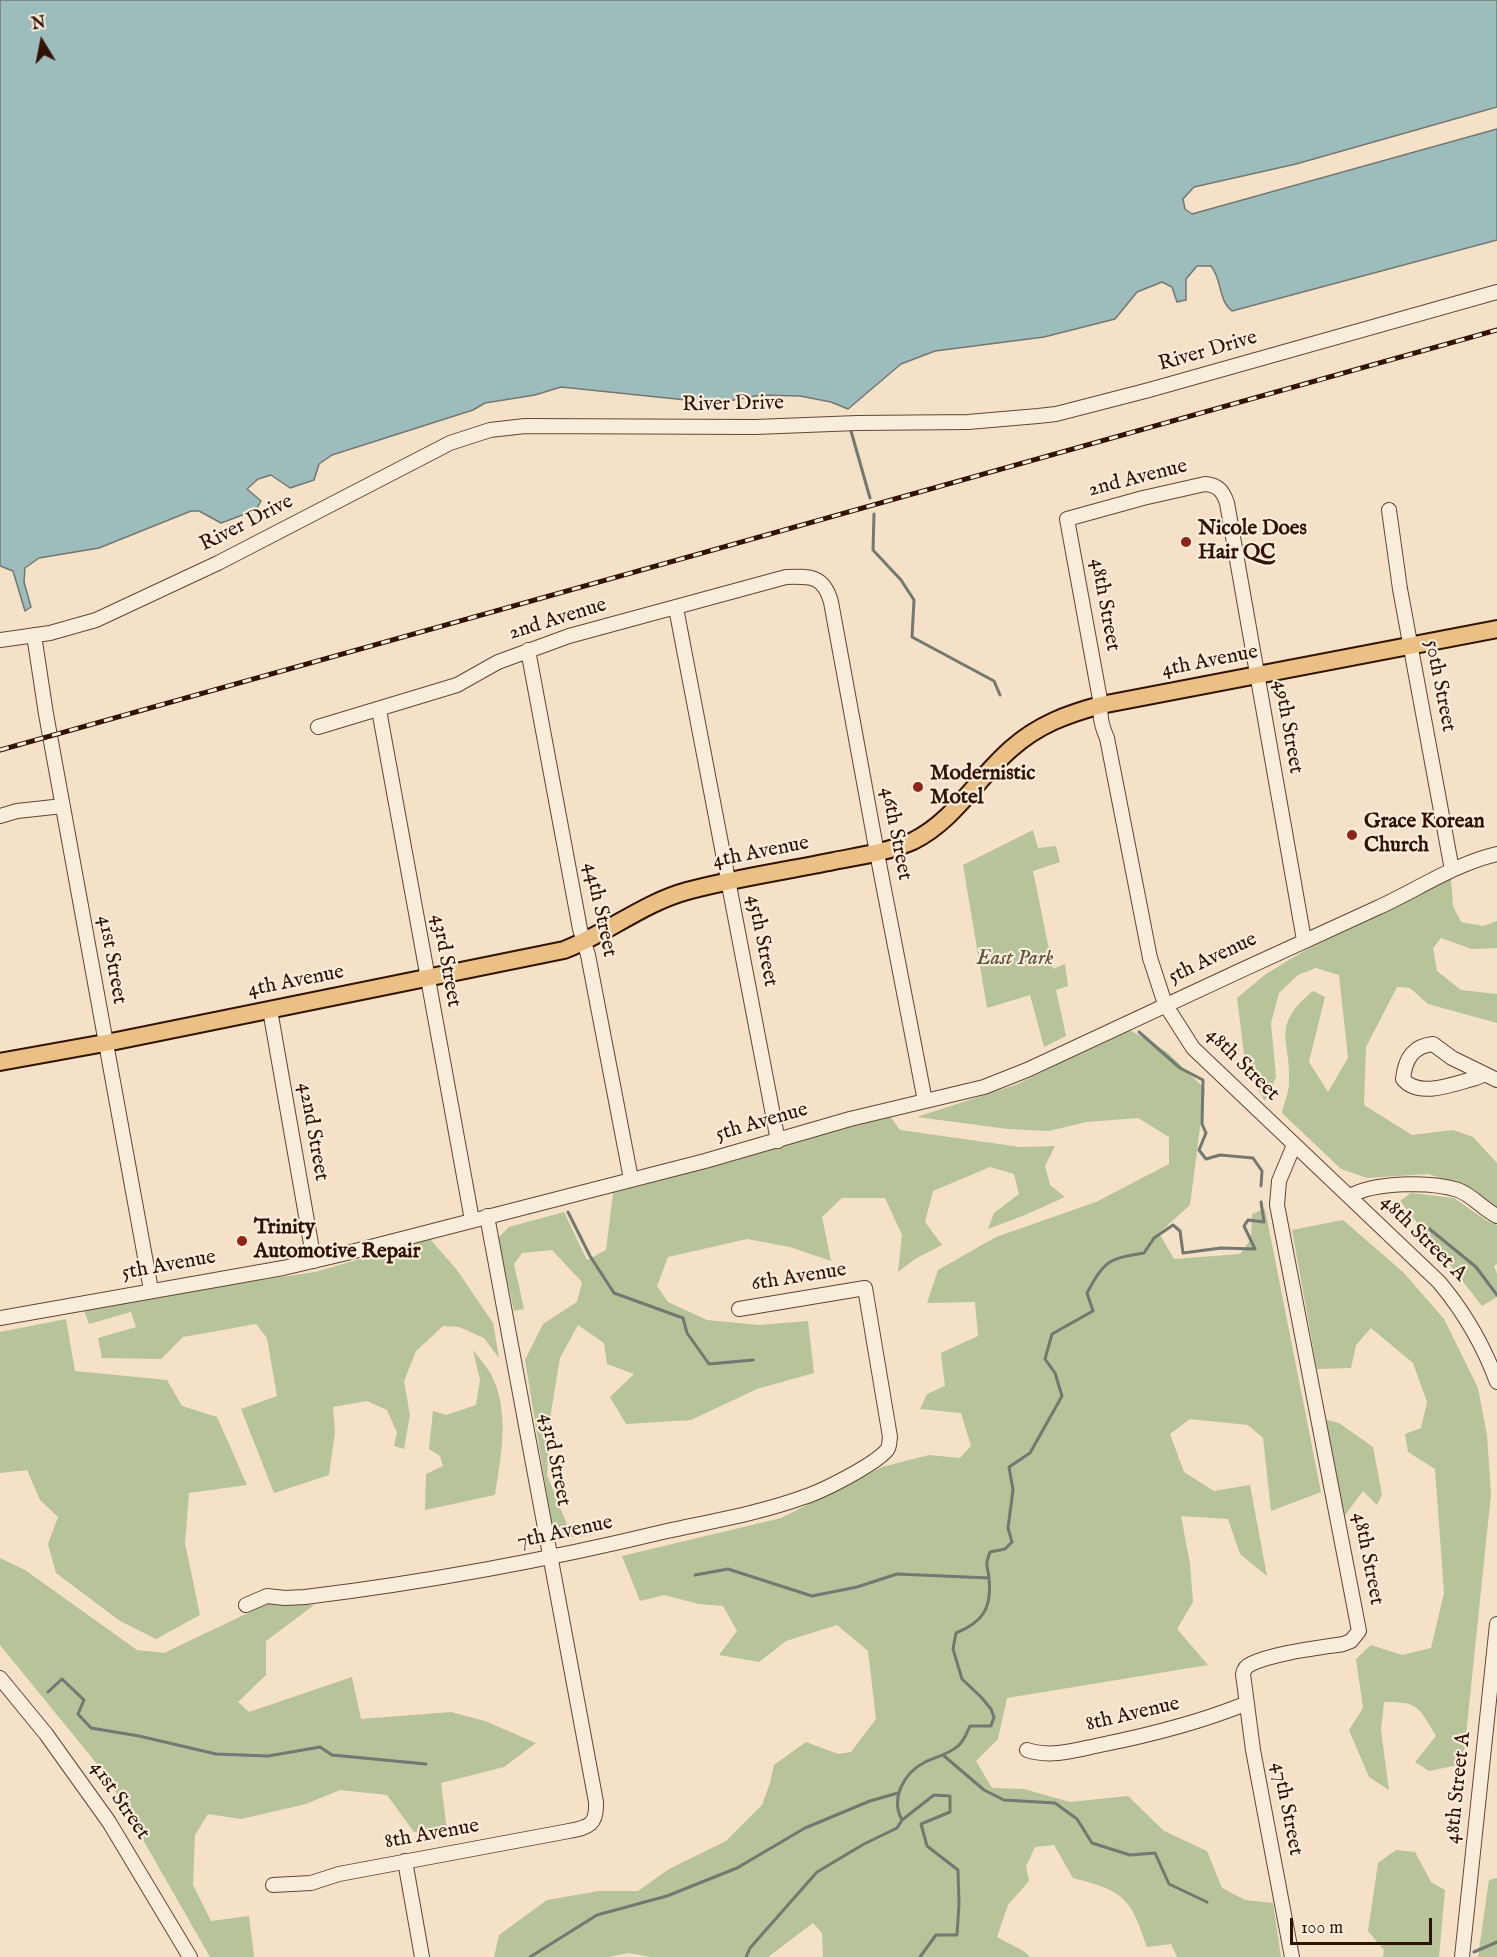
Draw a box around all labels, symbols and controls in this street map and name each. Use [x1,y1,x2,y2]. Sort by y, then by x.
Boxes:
north arrow [12,12,72,72]
text: N [30,13,47,35]
street label: River Drive [1156,326,1260,378]
street label: River Drive [682,392,784,418]
street label: 2nd Avenue [1086,455,1190,503]
street label: River Drive [196,490,298,558]
place label: Nicole Does Hair QC [1198,517,1307,567]
marker: Nicole Does Hair QC [1179,535,1193,549]
street label: 48th Street [1083,557,1125,653]
street label: 2nd Avenue [506,593,610,647]
street label: 50th Street [1418,638,1460,734]
street label: 4th Avenue [1160,640,1260,684]
street label: 49th Street [1266,678,1308,776]
place label: Modernistic Motel [930,762,1035,812]
marker: Modernistic Motel [911,780,925,794]
street label: 46th Street [874,785,916,883]
place label: Grace Korean Church [1364,810,1485,860]
marker: Grace Korean Church [1345,828,1359,842]
street label: 4th Avenue [711,831,811,875]
street label: 44th Street [577,861,621,959]
street label: 45th Street [740,893,782,989]
street label: 43rd Street [424,913,466,1009]
street label: 41st Street [91,914,131,1006]
street label: 5th Avenue [1165,928,1261,990]
park label: East Park [977,947,1053,973]
street label: 4th Avenue [246,960,346,1004]
street label: 48th Street [1200,1023,1284,1107]
street label: 42nd Street [291,1081,333,1183]
street label: 5th Avenue [713,1098,811,1148]
street label: 48th Street A [1374,1190,1472,1288]
place label: Trinity Automotive Repair [254,1216,420,1266]
marker: Trinity Automotive Repair [235,1234,249,1248]
street label: 5th Avenue [120,1245,218,1287]
street label: 6th Avenue [750,1258,848,1298]
street label: 43rd Street [533,1412,575,1508]
street label: 7th Avenue [515,1511,615,1555]
street label: 48th Street [1346,1511,1388,1607]
street label: 8th Avenue [1084,1692,1182,1738]
street label: 48th Street A [1441,1731,1477,1845]
street label: 41st Street [84,1757,154,1845]
street label: 47th Street [1265,1760,1307,1858]
street label: 8th Avenue [383,1814,481,1856]
scale bar [1293,1906,1436,1944]
text: 100 m [1301,1917,1343,1940]

